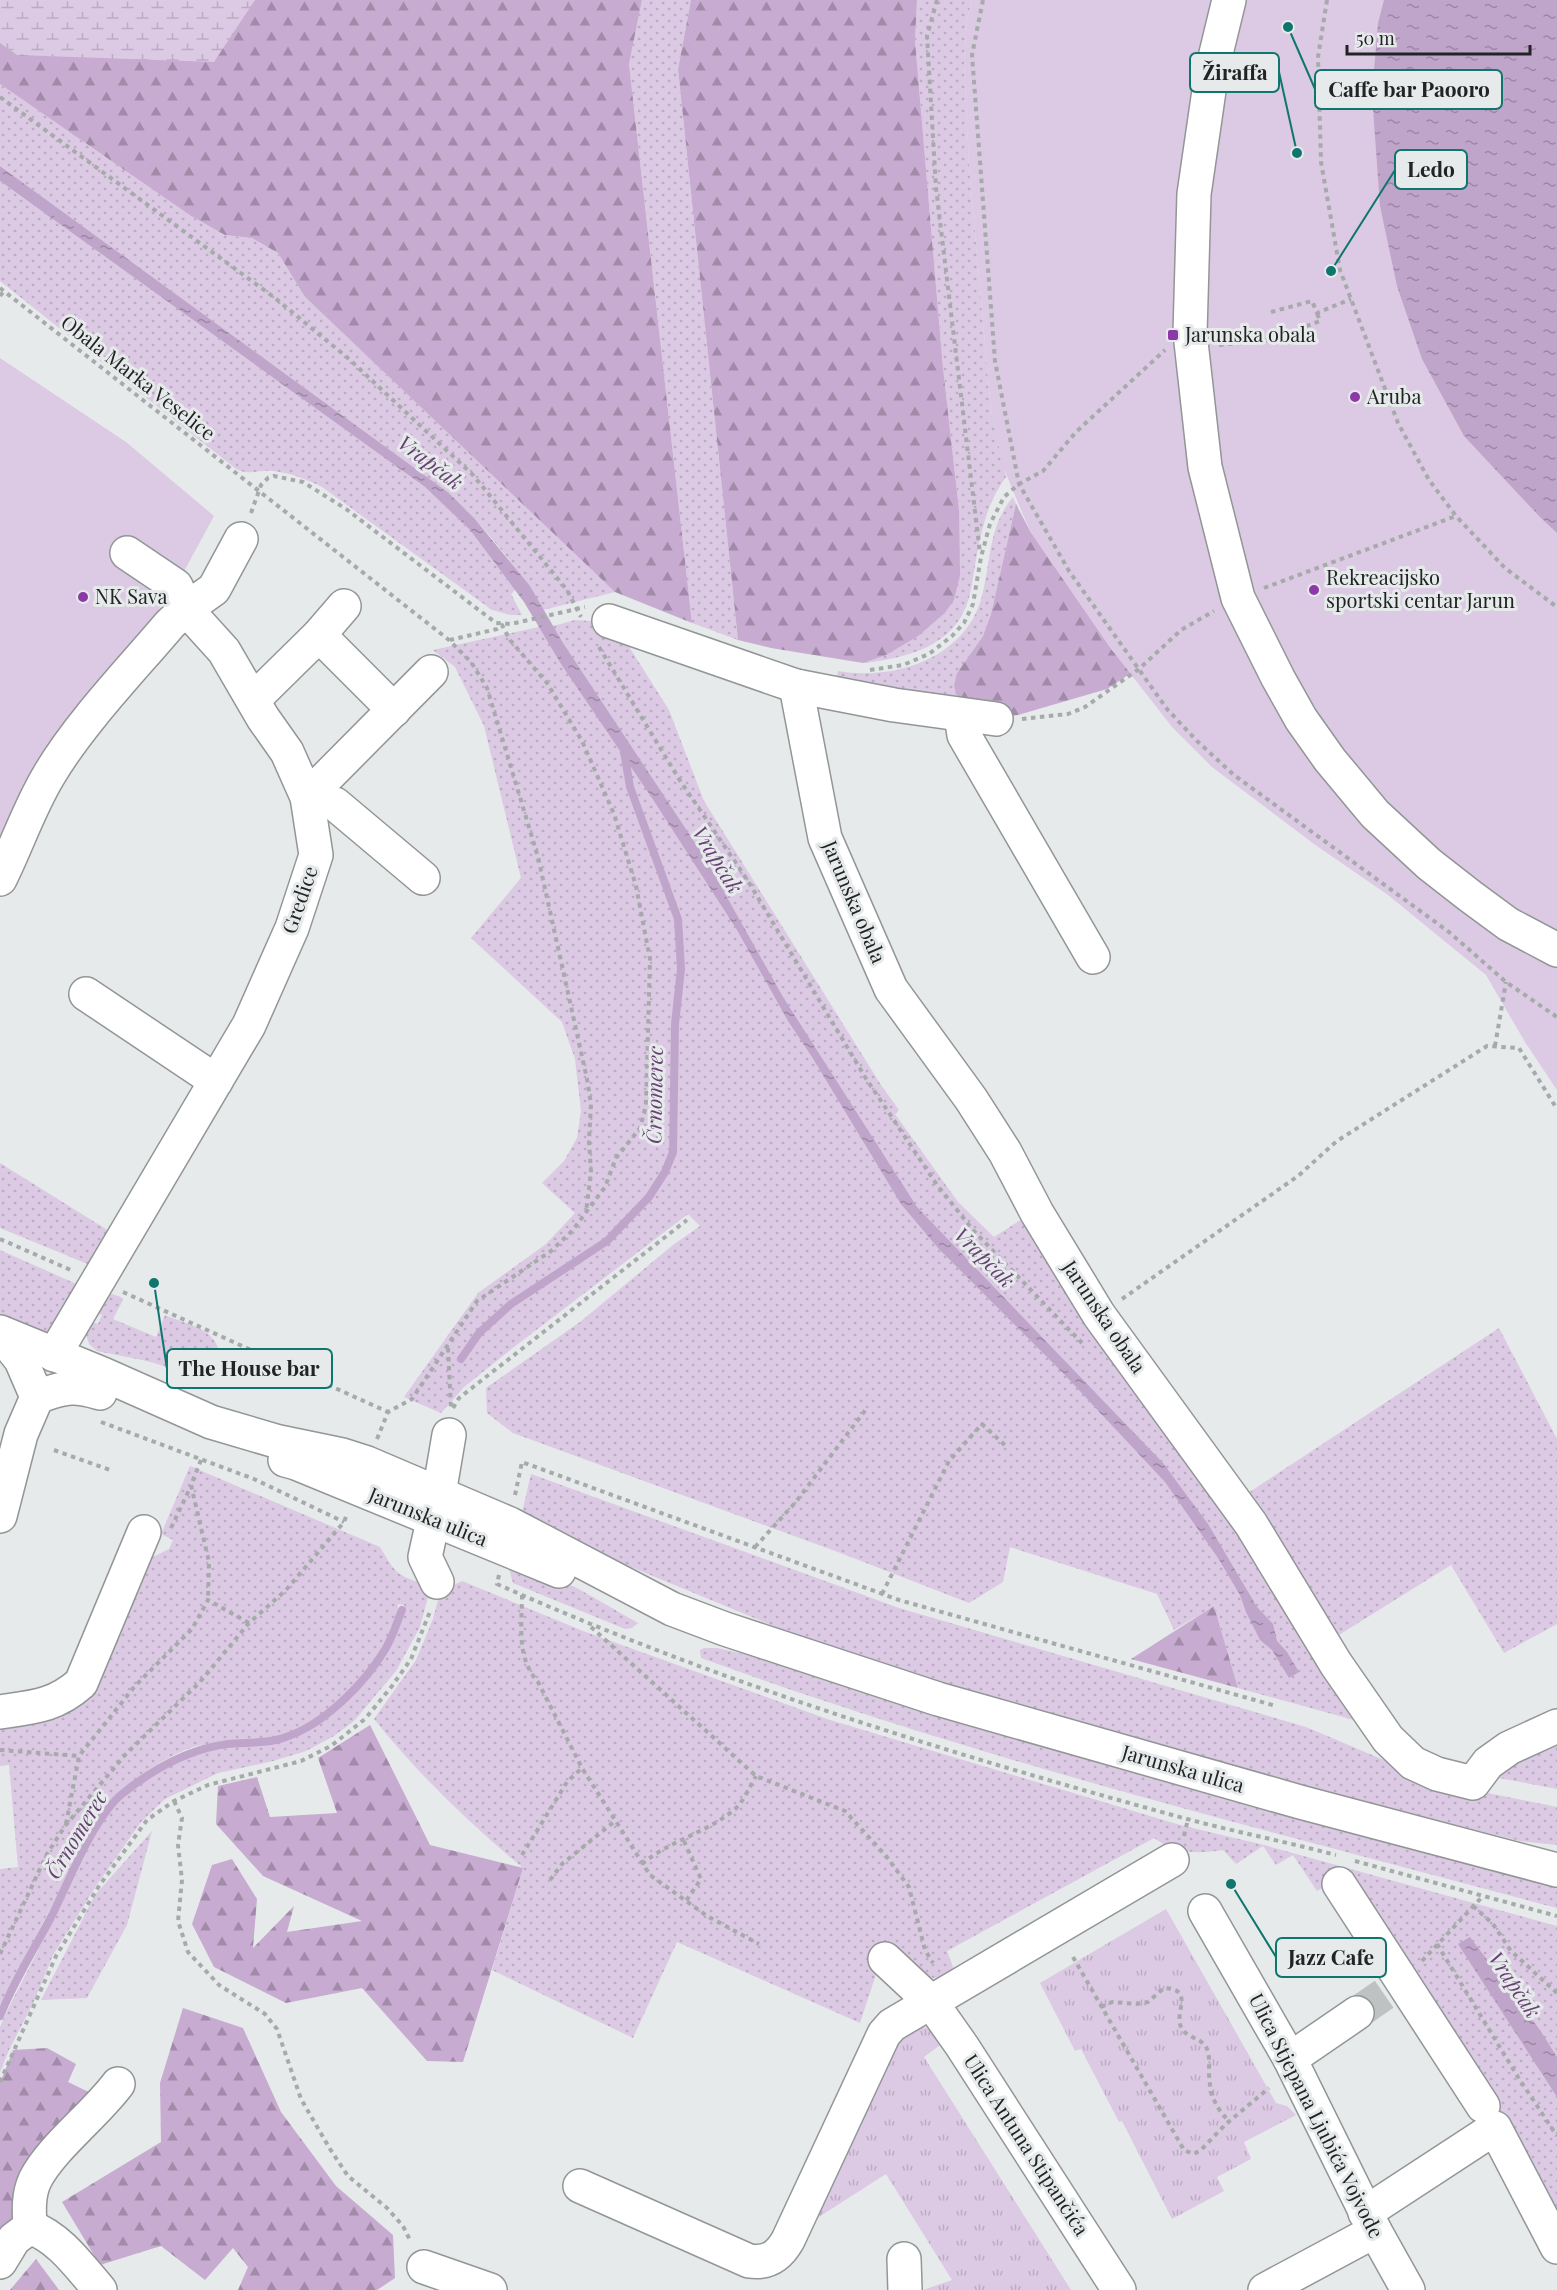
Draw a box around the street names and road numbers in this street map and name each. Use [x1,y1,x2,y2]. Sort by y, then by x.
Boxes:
street label: Obala Marka Veselice [56,308,222,446]
street label: Jarunska obala [817,835,893,967]
street label: Gredice [274,862,323,937]
street label: Jarunska obala [1057,1254,1153,1378]
street label: Jarunska ulica [364,1479,492,1552]
street label: Jarunska ulica [1118,1737,1248,1798]
street label: Ulica Stjepana Ljubića Vojvode [1244,1988,1391,2242]
street label: Ulica Antuna Stipančića [958,2048,1096,2240]

